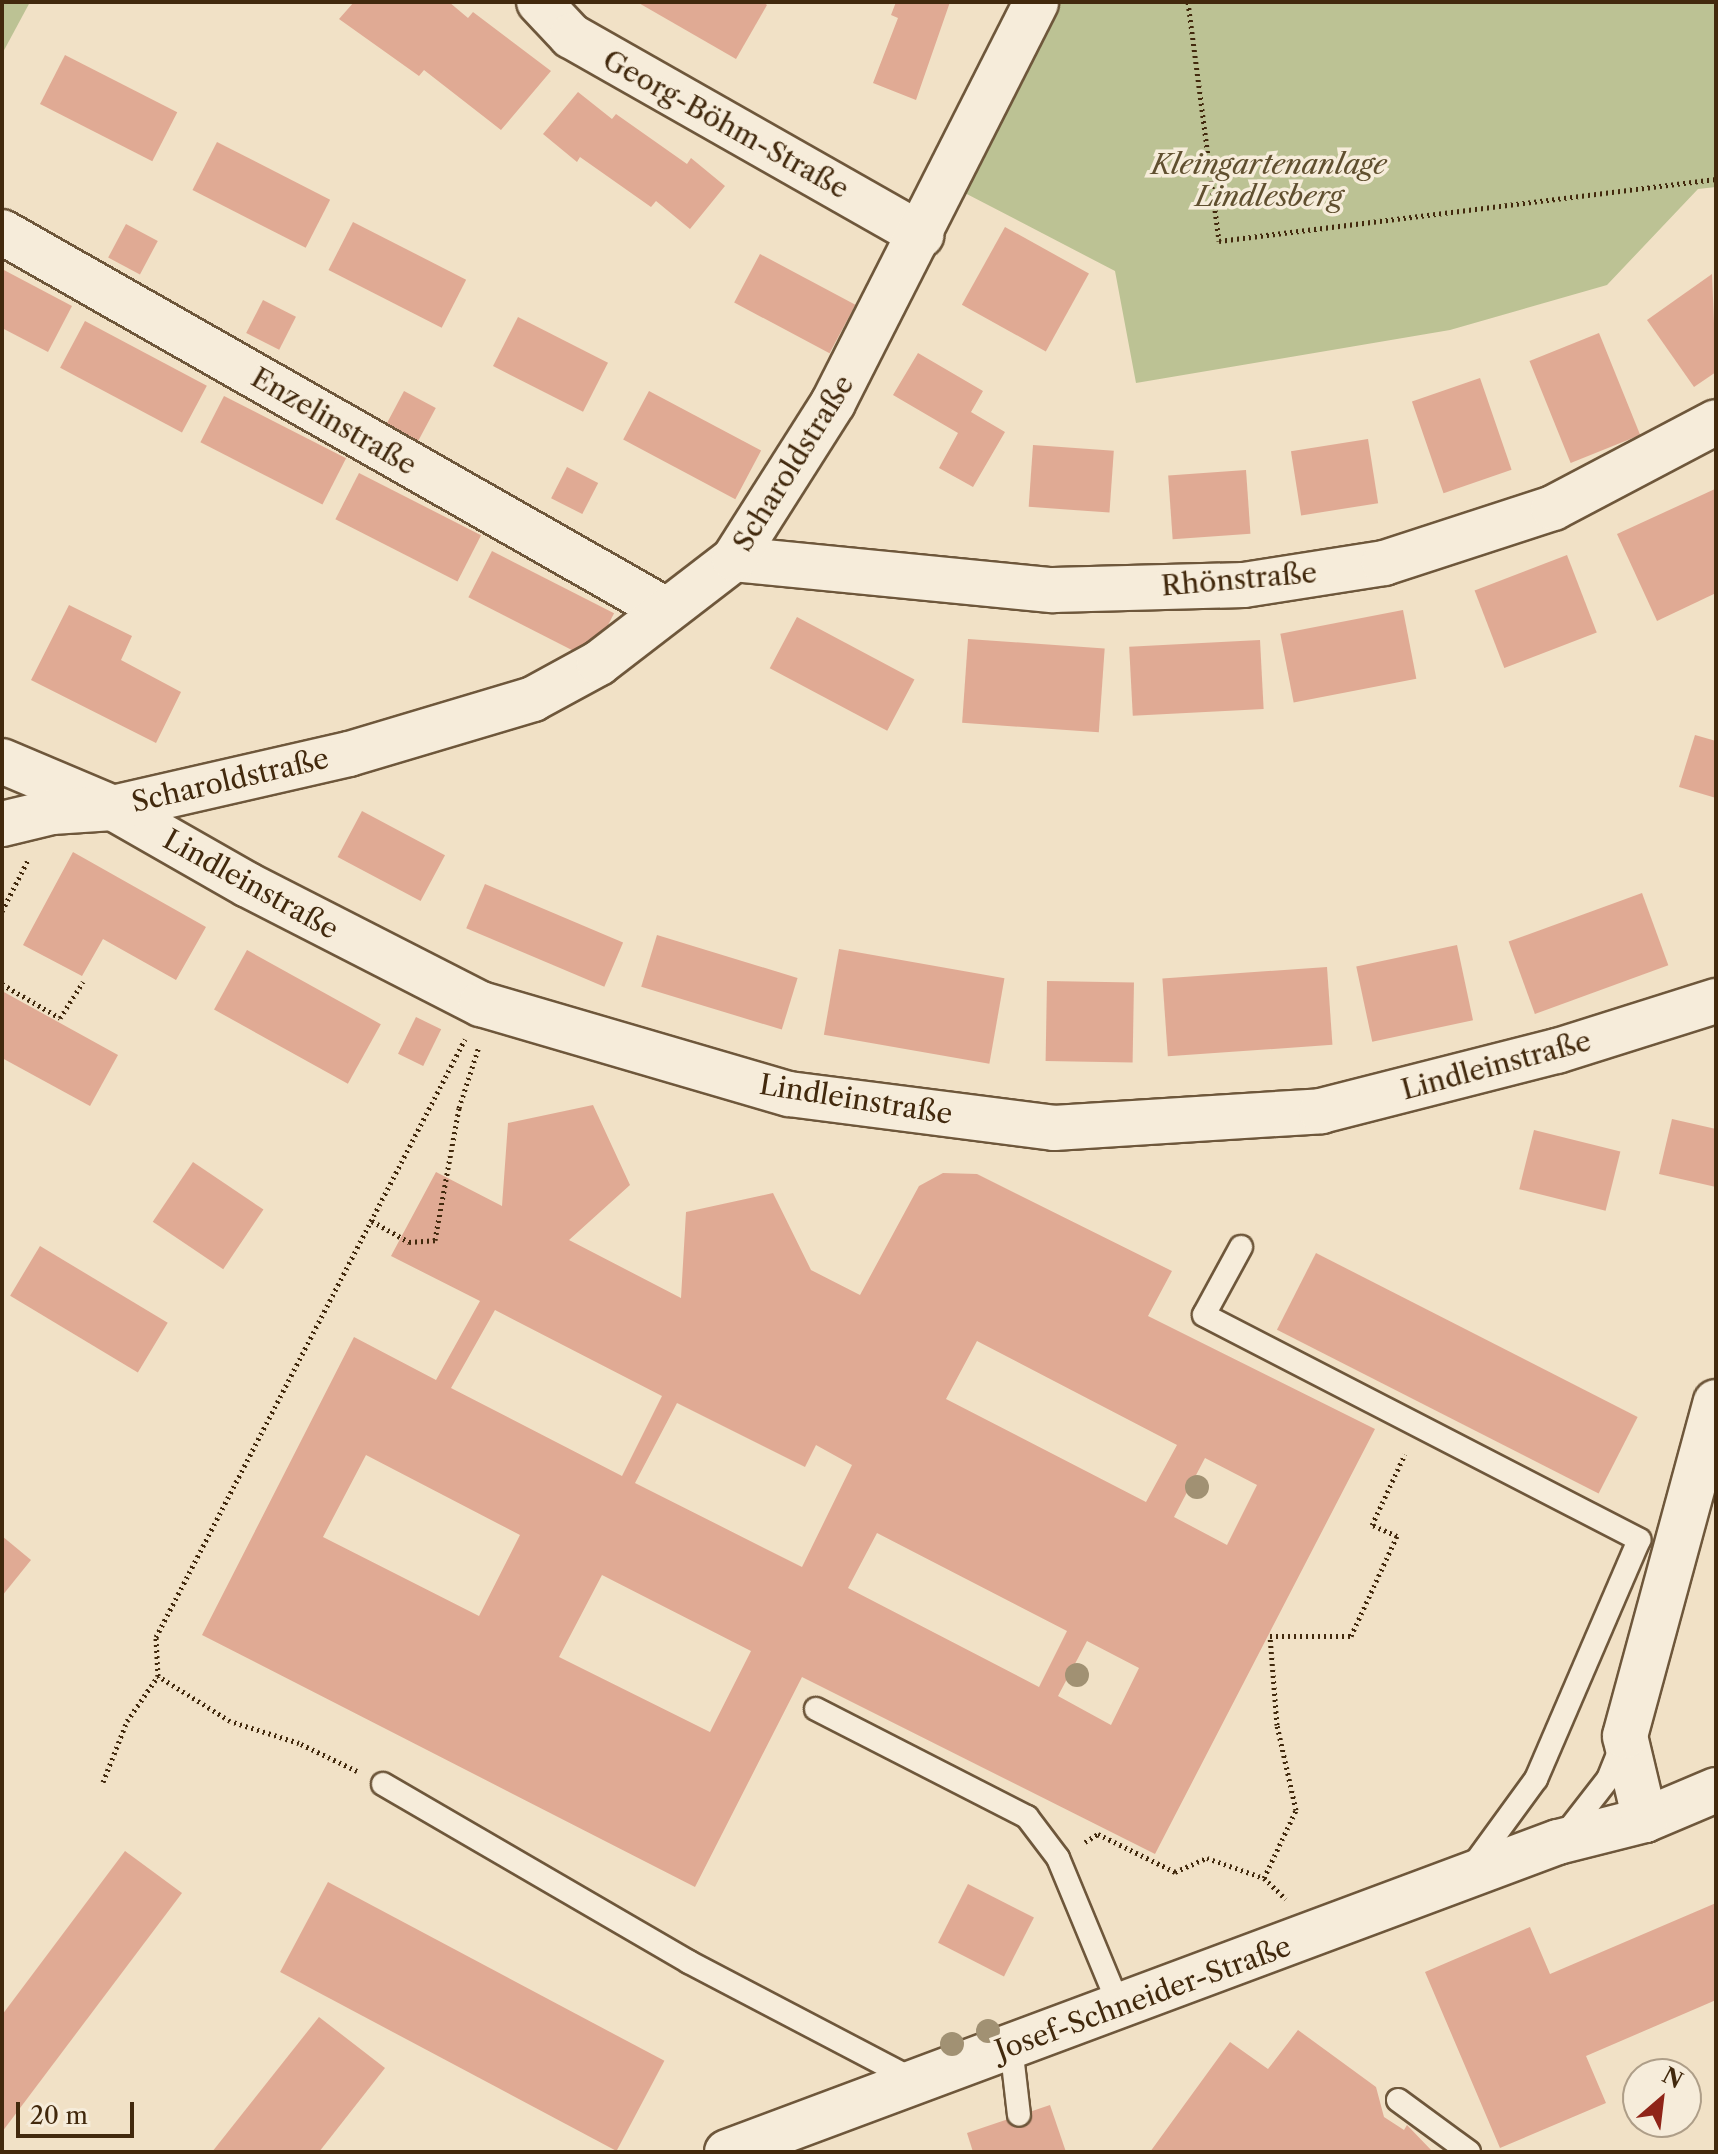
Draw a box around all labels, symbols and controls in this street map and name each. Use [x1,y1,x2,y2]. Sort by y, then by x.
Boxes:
street label: Georg-Böhm-Straße [597,42,855,206]
park label: Kleingartenanlage Lindlesberg [1151,147,1387,213]
street label: Enzelinstraße [246,360,422,482]
street label: Scharoldstraße [725,369,861,557]
street label: Rhönstraße [1160,555,1318,603]
street label: Scharoldstraße [128,741,332,819]
street label: Lindleinstraße [158,822,344,946]
street label: Lindleinstraße [1397,1024,1595,1106]
street label: Lindleinstraße [757,1067,955,1131]
street label: Josef-Schneider-Straße [991,1929,1295,2067]
north arrow [1622,2058,1702,2138]
text: N [1658,2062,1687,2095]
scale bar [20,2086,138,2136]
text: 20 m [30,2101,88,2130]

